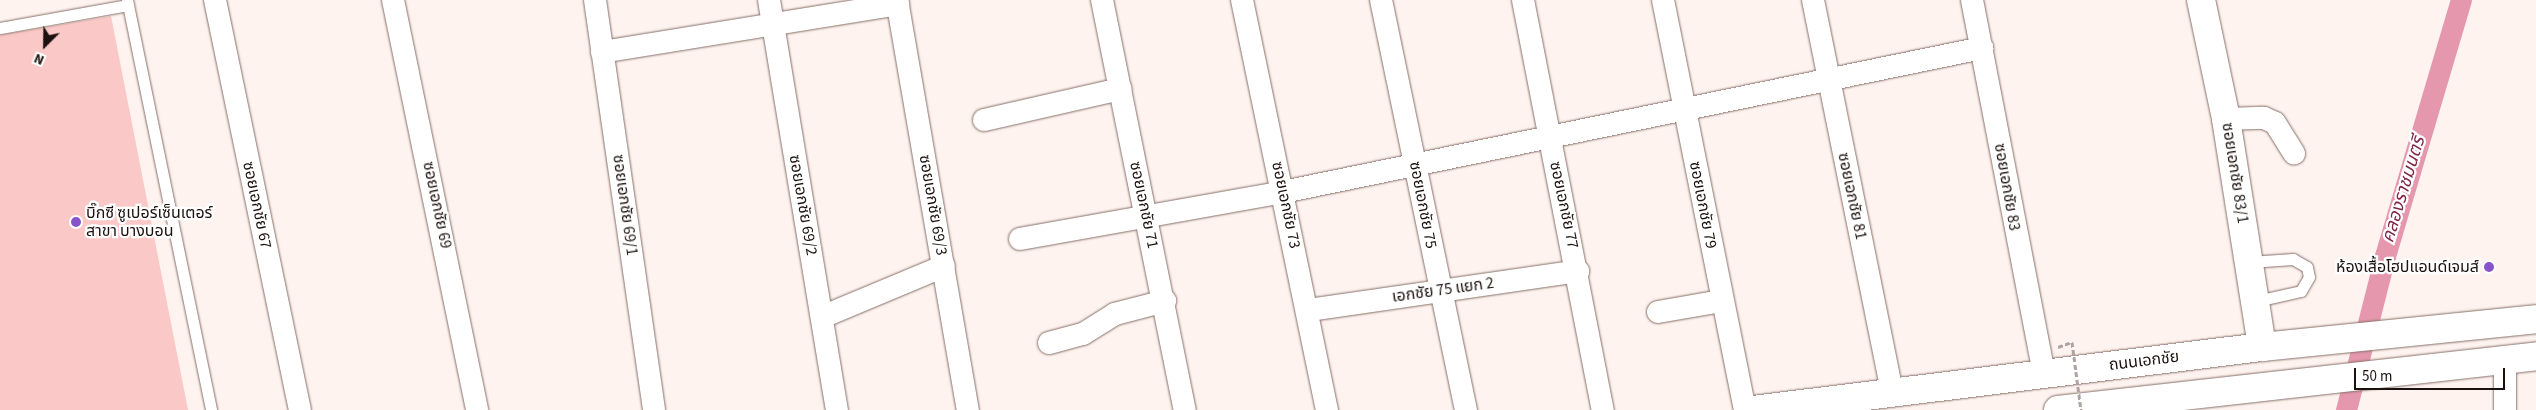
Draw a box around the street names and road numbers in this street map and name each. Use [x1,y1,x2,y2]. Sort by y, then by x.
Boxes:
street label: ซอยเอกชัย 83/1 [2218,121,2252,225]
street label: ซอยเอกชัย 83 [1990,142,2024,232]
street label: ซอยเอกชัย 81 [1833,151,1871,241]
street label: ซอยเอกชัย 69/1 [608,153,642,257]
street label: ซอยเอกชัย 69/2 [785,153,821,257]
street label: ซอยเอกชัย 69/3 [915,153,951,257]
street label: ซอยเอกชัย 67 [238,160,276,250]
street label: ซอยเอกชัย 69 [418,160,456,250]
street label: ซอยเอกชัย 71 [1125,160,1163,250]
street label: ซอยเอกชัย 73 [1267,160,1305,250]
street label: ซอยเอกชัย 75 [1405,160,1441,250]
street label: ซอยเอกชัย 77 [1545,160,1583,250]
street label: ซอยเอกชัย 79 [1685,160,1721,250]
street label: เอกชัย 75 แยก 2 [1391,273,1495,307]
street label: ถนนเอกชัย [2108,347,2180,375]

